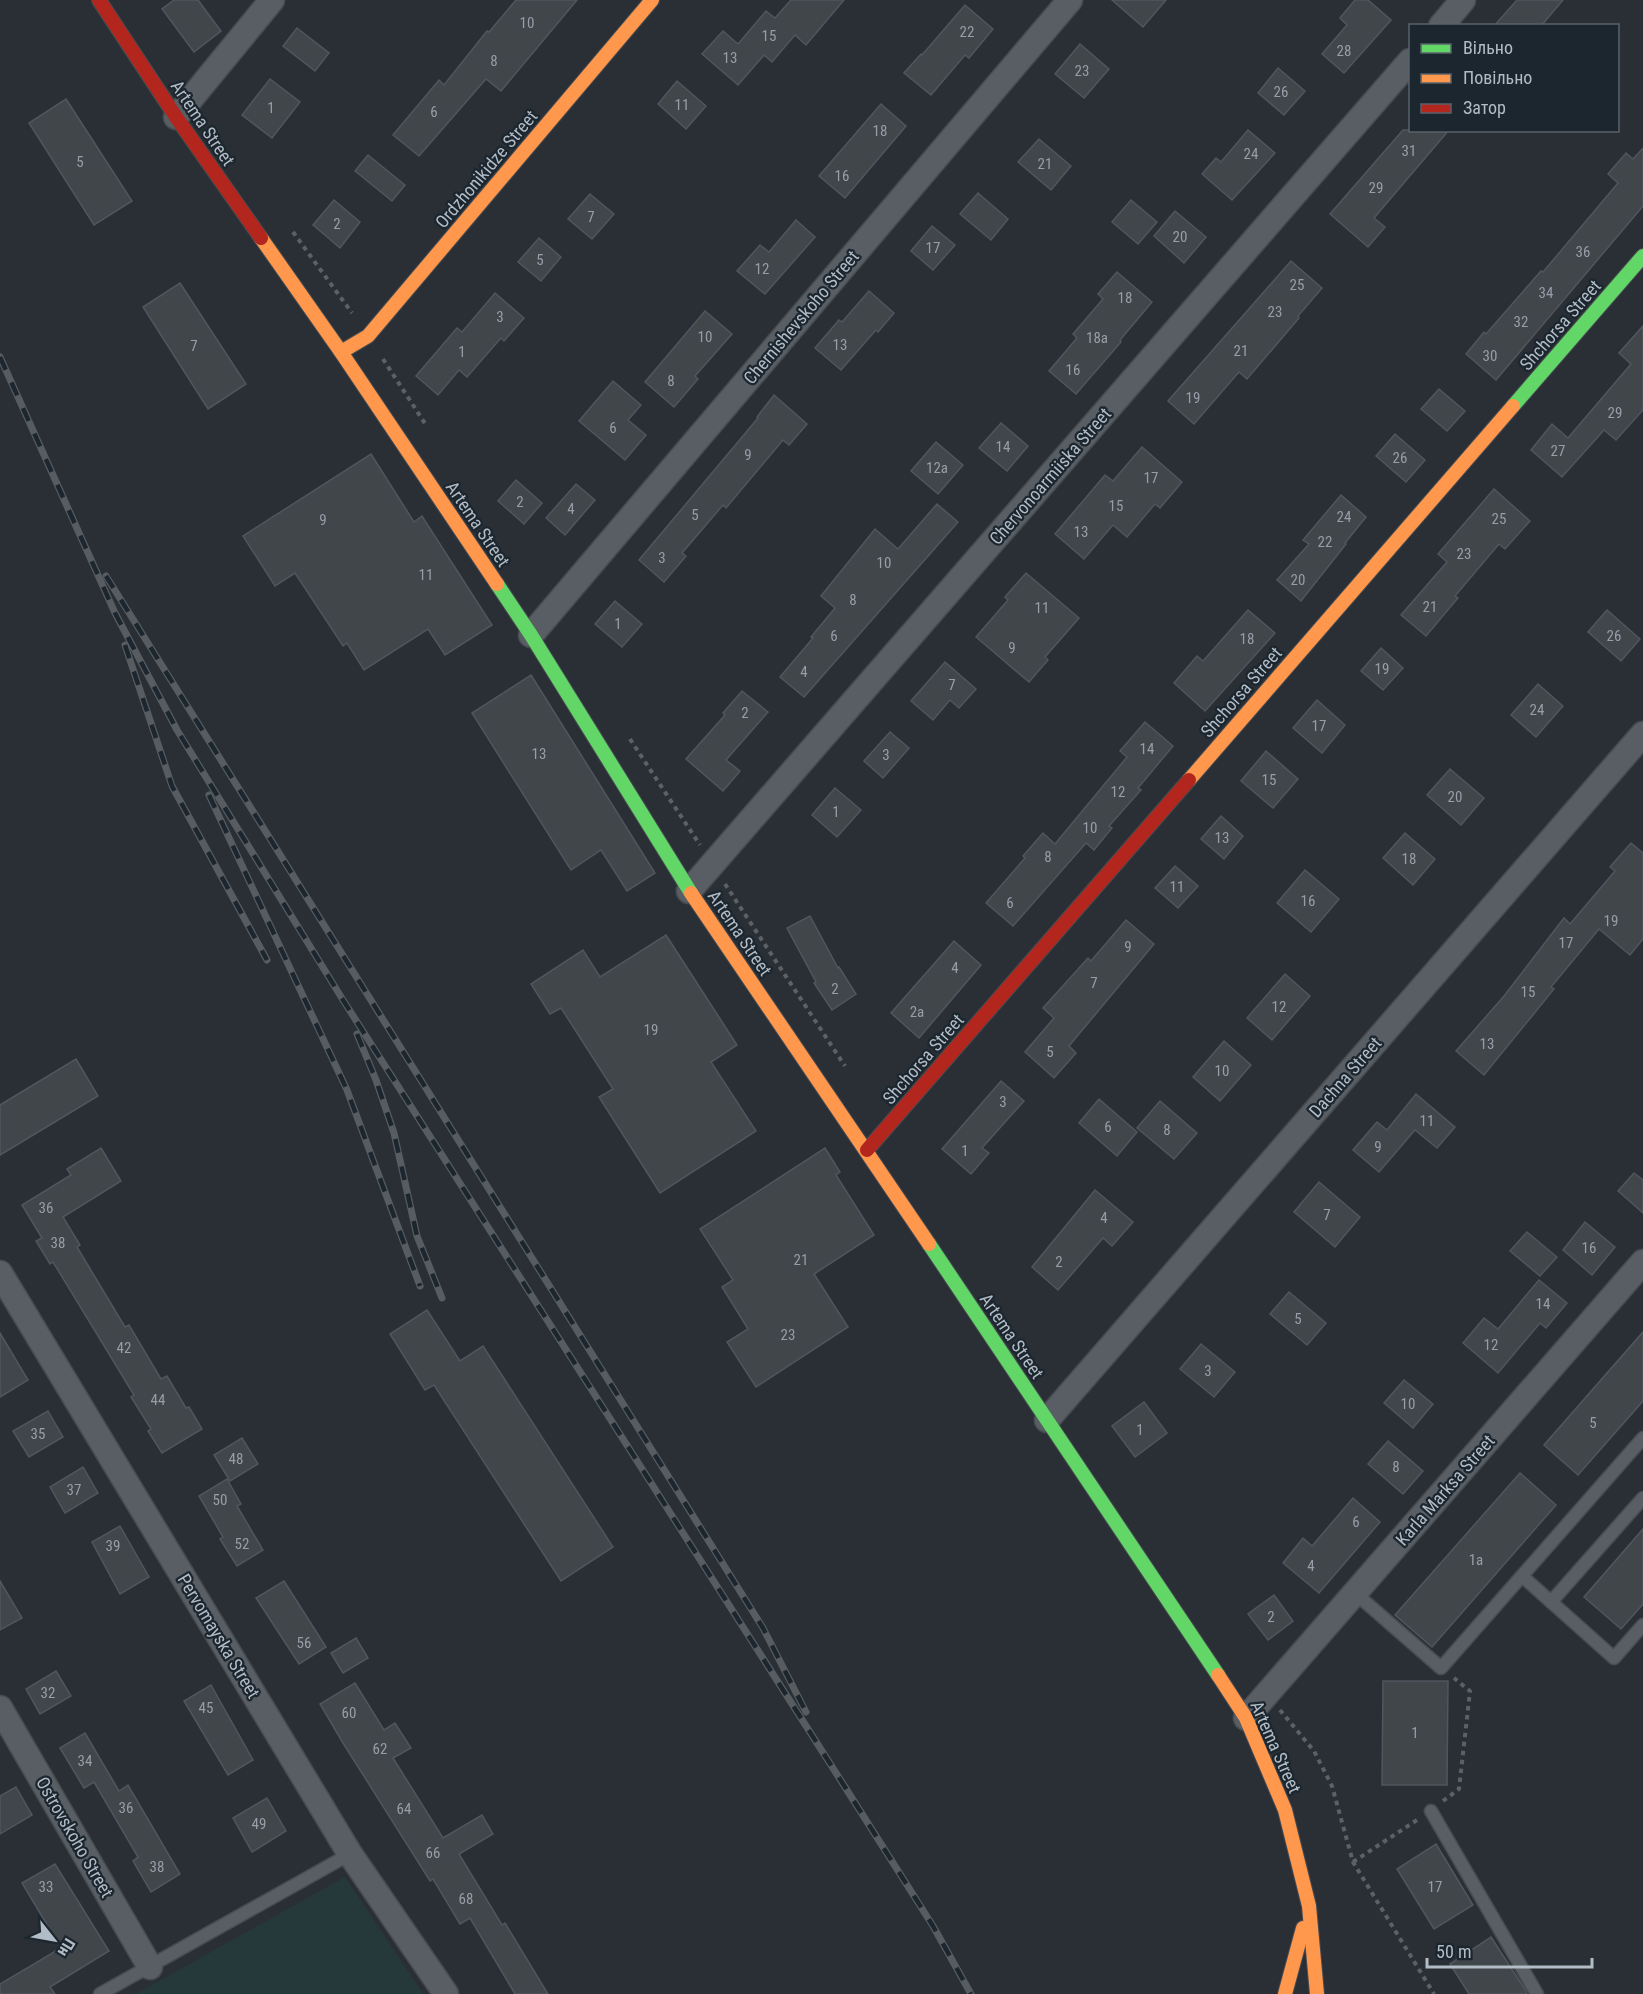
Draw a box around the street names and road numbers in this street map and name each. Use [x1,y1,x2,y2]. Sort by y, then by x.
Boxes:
street label: Artema Street [167,76,239,170]
street label: Ordzhonikidze Street [431,106,541,232]
street label: Chernishevskoho Street [739,246,863,388]
street label: Shchorsa Street [1515,276,1605,374]
street label: Chervonoarmiiska Street [985,403,1115,549]
street label: Artema Street [442,477,514,571]
street label: Shchorsa Street [1196,643,1286,741]
street label: Artema Street [704,886,776,980]
street label: Shchorsa Street [878,1010,968,1108]
street label: Dachna Street [1304,1033,1386,1121]
street label: Artema Street [976,1289,1048,1383]
street label: Karla Marksa Street [1391,1430,1499,1550]
street label: Pervomayska Street [174,1570,264,1702]
street label: Artema Street [1246,1698,1306,1796]
street label: Ostrovskoho Street [32,1773,118,1901]

